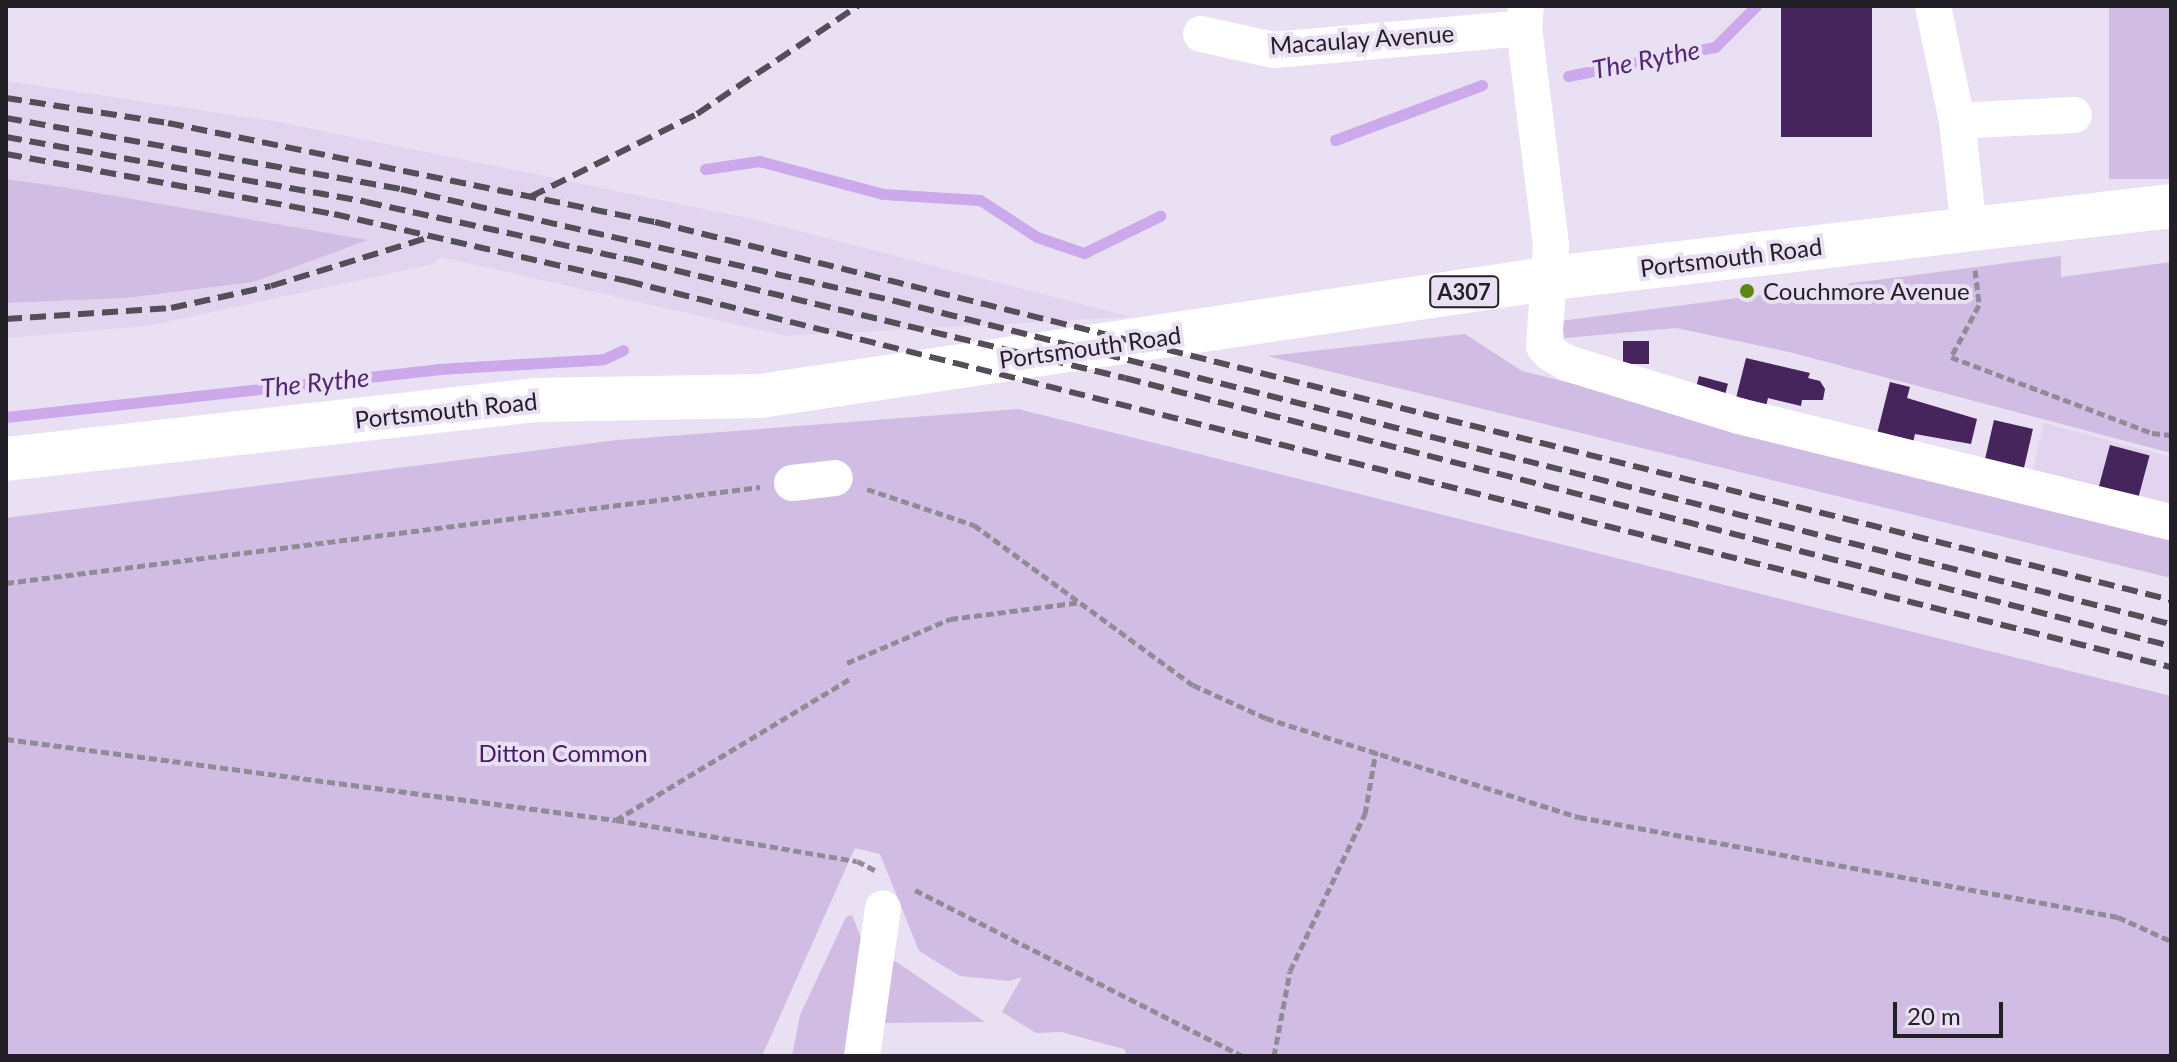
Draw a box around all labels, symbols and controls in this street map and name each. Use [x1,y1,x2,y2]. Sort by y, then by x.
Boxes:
street label: Macaulay Avenue [1268,18,1456,60]
water label: The Rythe [1590,34,1702,86]
street label: Portsmouth Road [1638,232,1824,282]
road number: A307 [1428,274,1500,310]
place label: Couchmore Avenue [1763,277,1970,305]
marker: Couchmore Avenue [1738,282,1756,300]
street label: Portsmouth Road [997,320,1183,374]
water label: The Rythe [259,362,371,404]
street label: Portsmouth Road [353,386,539,434]
park label: Ditton Common [478,739,648,767]
scale bar [1897,986,2007,1036]
text: 20 m [1907,1001,1961,1030]

